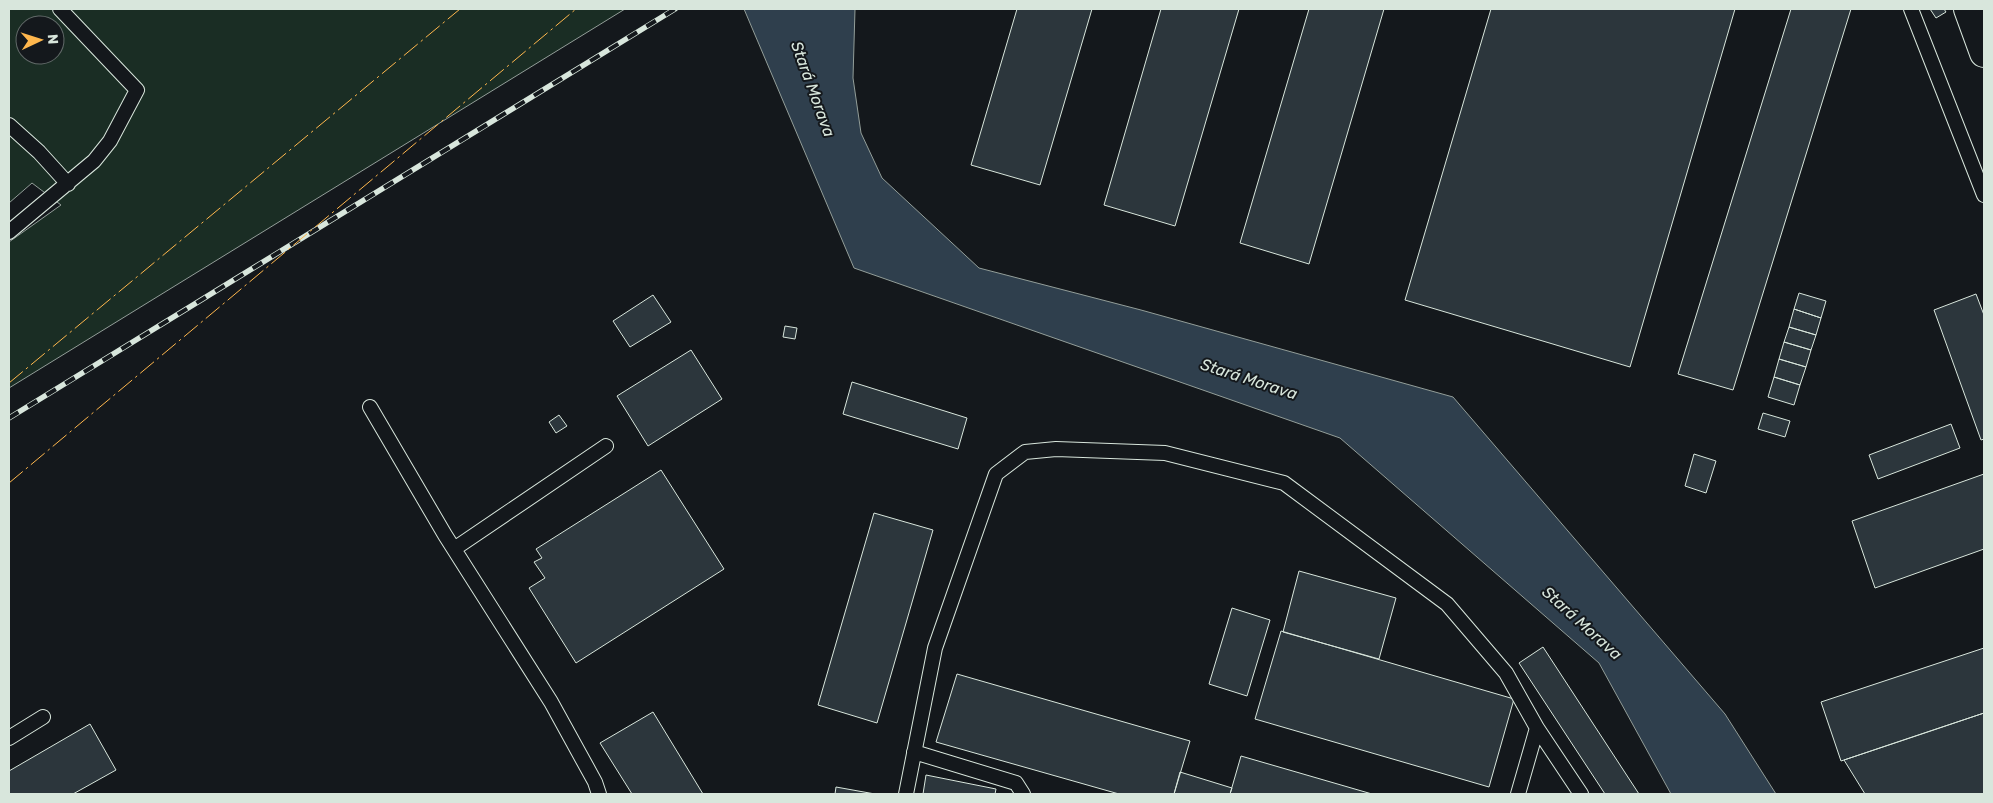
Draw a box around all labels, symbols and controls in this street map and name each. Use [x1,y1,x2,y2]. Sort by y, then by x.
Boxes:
north arrow [15,15,65,65]
text: N [44,34,61,45]
water label: Stará Morava [787,39,839,139]
water label: Stará Morava [1198,354,1300,404]
water label: Stará Morava [1538,582,1626,664]

